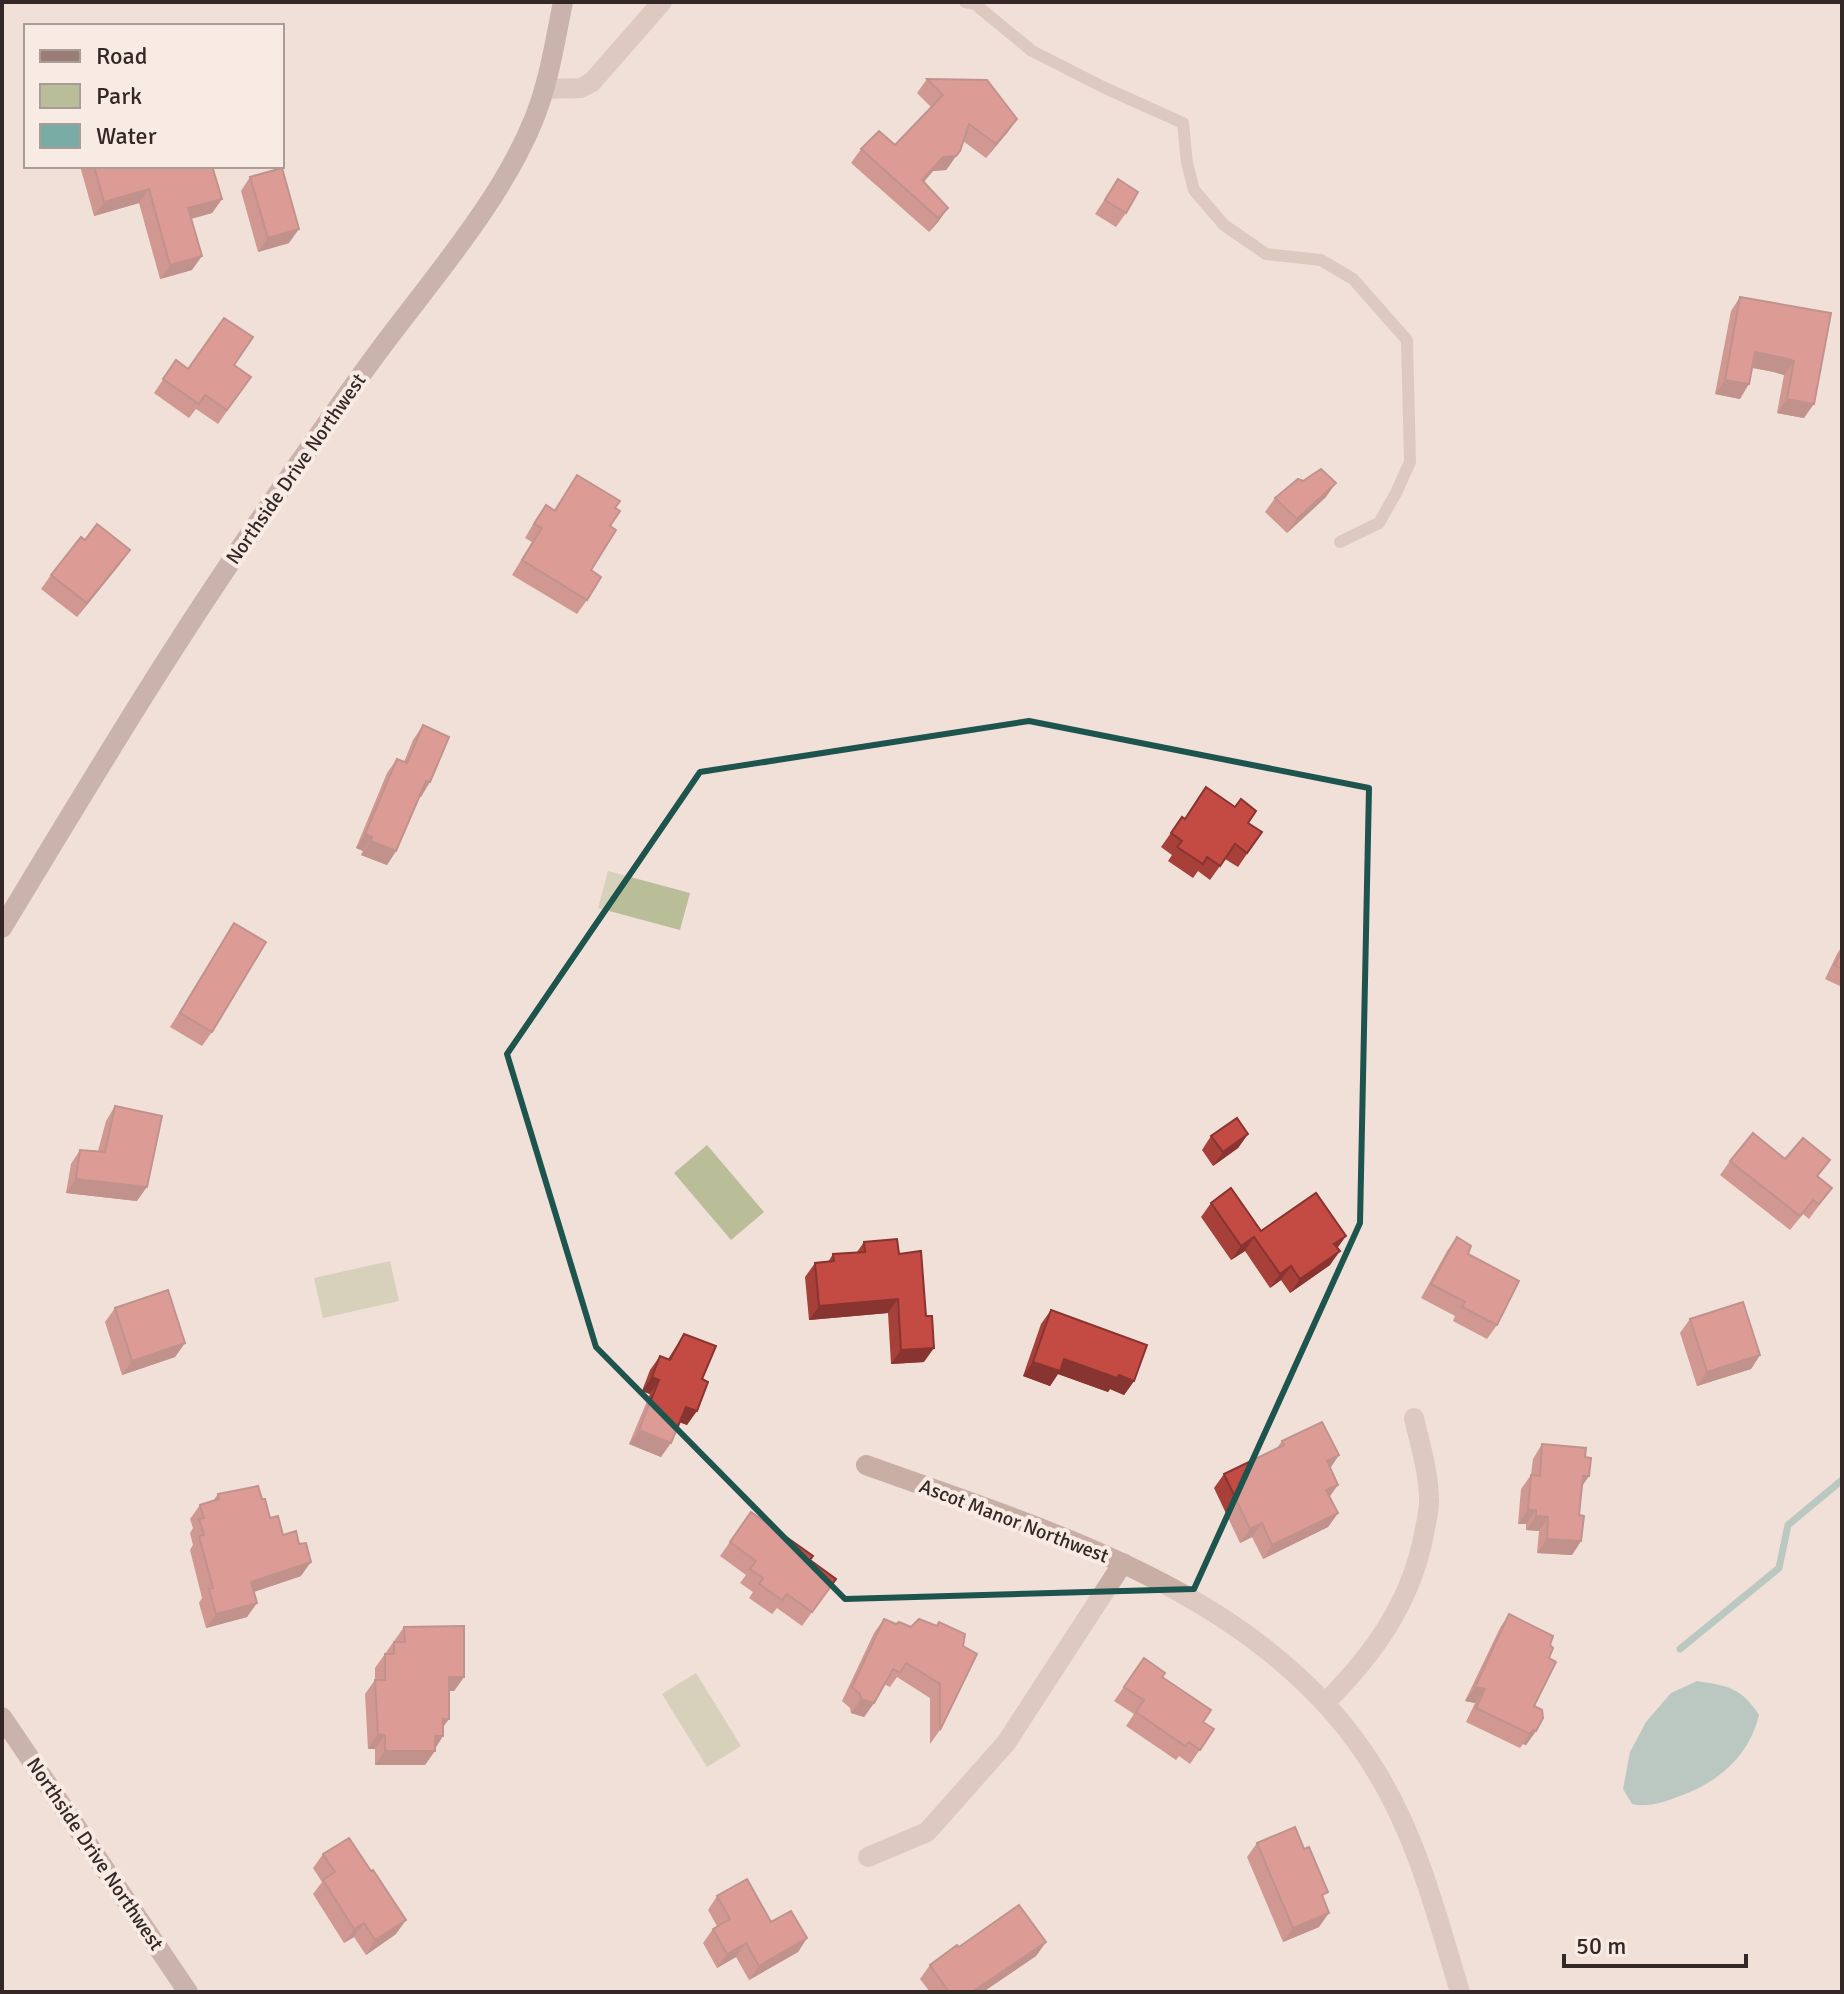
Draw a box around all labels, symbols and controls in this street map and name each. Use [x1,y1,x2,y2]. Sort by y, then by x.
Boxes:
legend [24,24,284,168]
text: Road [96,41,147,71]
text: Park [96,81,142,111]
text: Water [96,121,157,151]
street label: Northside Drive Northwest [221,369,371,569]
street label: Ascot Manor Northwest [916,1473,1112,1569]
street label: Northside Drive Northwest [21,1753,169,1955]
scale bar [1564,1918,1746,1968]
text: 50 m [1576,1931,1626,1961]

